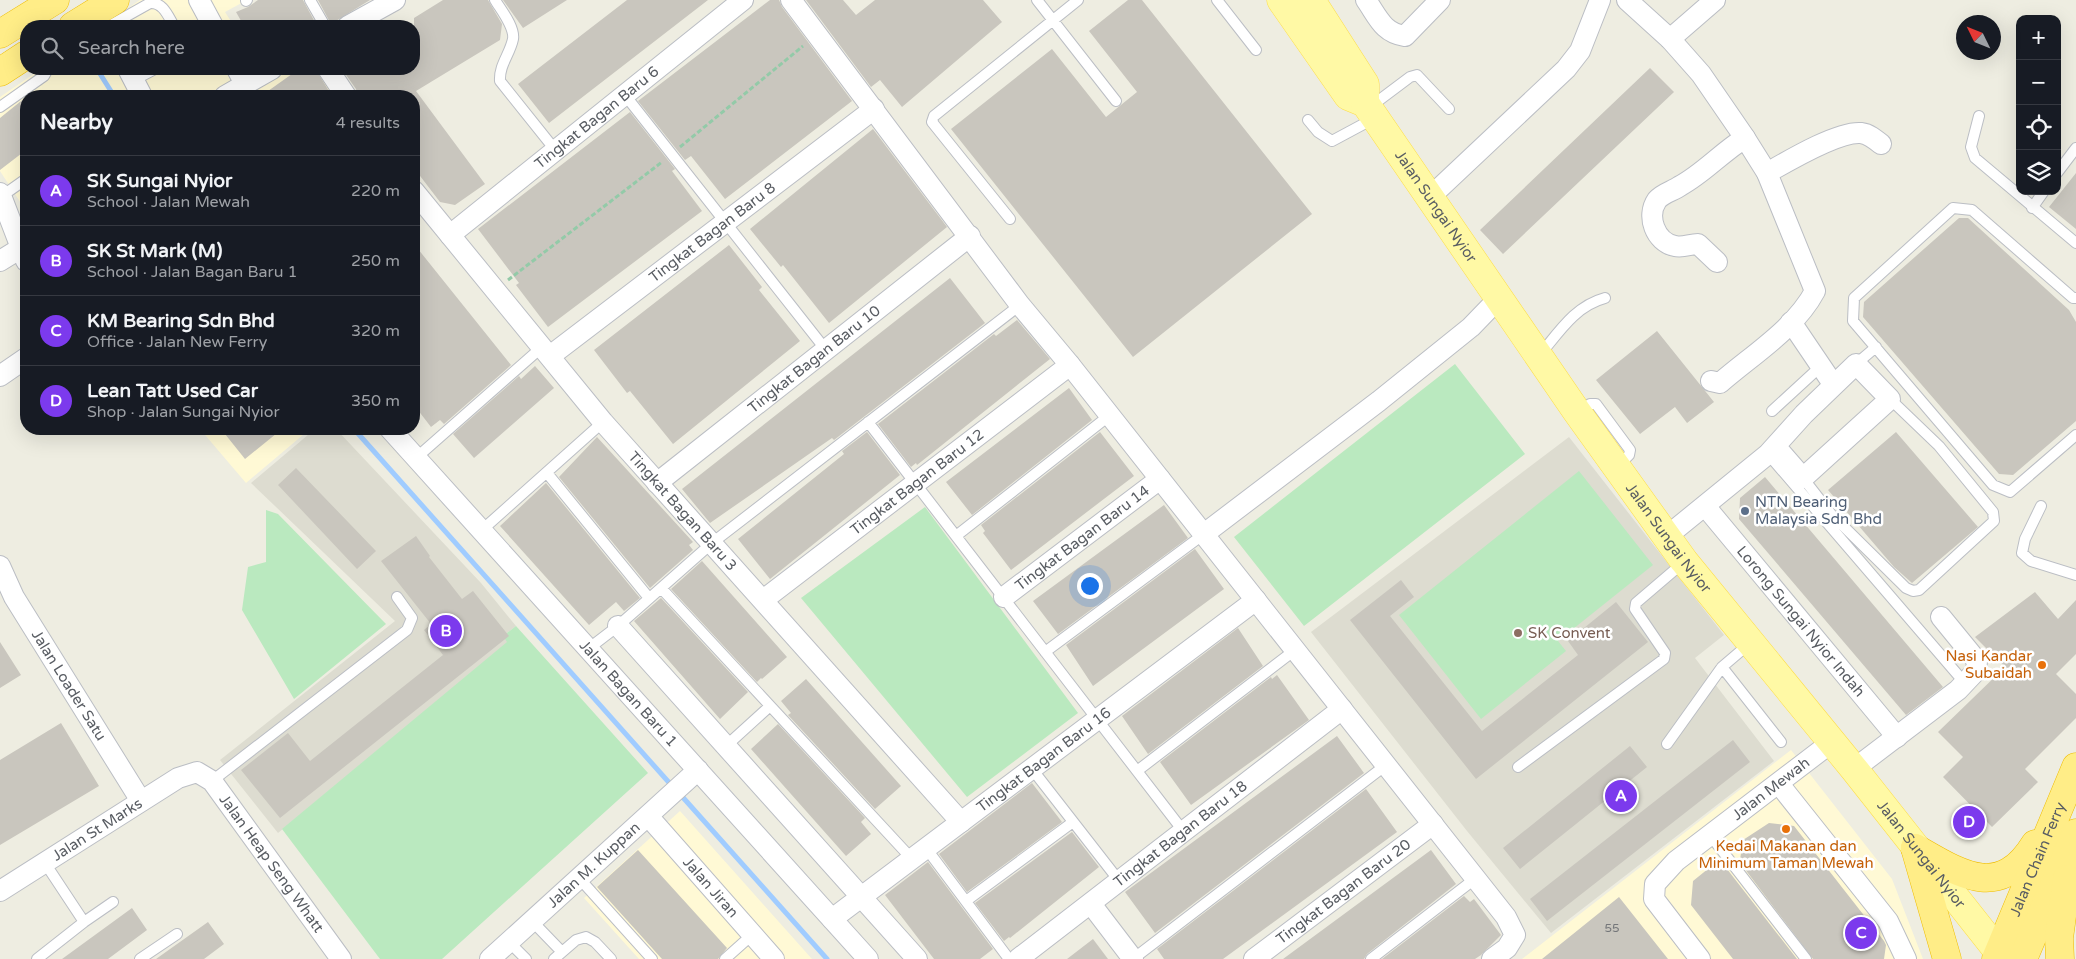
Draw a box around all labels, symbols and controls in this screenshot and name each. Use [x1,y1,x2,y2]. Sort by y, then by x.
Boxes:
north arrow [1956,15,2001,60]
map controls [2016,15,2061,195]
button: + [2016,15,2061,60]
search box [20,20,420,75]
icon: search [38,34,66,62]
text: Search here [78,37,185,59]
button: − [2016,60,2061,105]
street label: Tingkat Bagan Baru 6 [531,62,662,173]
button: locate [2016,105,2061,150]
text: Nearby [40,110,113,135]
text: 4 results [336,113,400,133]
street label: Jalan Sungai Nyior [1391,147,1481,266]
button: layers [2016,150,2061,195]
text: SK Sungai Nyior [87,170,232,192]
street label: Tingkat Bagan Baru 8 [645,178,779,286]
text: A [50,181,62,201]
text: 220 m [351,181,400,201]
text: School · Jalan Mewah [87,192,250,212]
text: SK St Mark (M) [87,240,222,262]
text: B [50,251,62,271]
text: 250 m [351,251,400,271]
text: School · Jalan Bagan Baru 1 [87,262,298,282]
street label: Tingkat Bagan Baru 10 [744,301,884,417]
text: KM Bearing Sdn Bhd [87,310,275,332]
text: C [50,321,62,341]
text: 320 m [351,321,400,341]
text: Office · Jalan New Ferry [87,332,267,352]
text: Lean Tatt Used Car [87,380,258,402]
text: D [50,391,62,411]
text: 350 m [351,391,400,411]
text: Shop · Jalan Sungai Nyior [87,402,280,422]
street label: Tingkat Bagan Baru 12 [847,425,987,539]
street label: Tingkat Bagan Baru 3 [625,448,741,575]
street label: Jalan Sungai Nyior [1622,480,1715,597]
street label: Tingkat Bagan Baru 14 [1011,481,1153,594]
place label: NTN Bearing Malaysia Sdn Bhd [1755,493,1882,528]
marker: NTN Bearing Malaysia Sdn Bhd [1739,505,1751,517]
street label: Lorong Sungai Nyior Indah [1733,542,1869,700]
your location [1077,573,1103,599]
pin: B [430,612,462,650]
place label: SK Convent [1528,624,1611,642]
street label: Jalan Loader Satu [28,627,110,744]
marker: SK Convent [1512,627,1524,639]
street label: Jalan Bagan Baru 1 [576,636,681,750]
place label: Nasi Kandar Subaidah [1945,647,2032,682]
marker: Nasi Kandar Subaidah [2036,659,2048,671]
street label: Tingkat Bagan Baru 16 [973,703,1115,816]
street label: Jalan Mewah [1728,753,1813,824]
street label: Tingkat Bagan Baru 18 [1110,777,1251,891]
pin: A [1605,777,1637,815]
street label: Jalan Heap Seng Whatt [216,791,328,936]
street label: Jalan St Marks [49,794,145,865]
street label: Jalan Sungai Nyior [1873,797,1970,912]
street label: Jalan Chain Ferry [2006,800,2069,919]
pin: D [1953,803,1985,841]
street label: Jalan M. Kuppan [544,818,644,911]
marker: Kedai Makanan dan Minimum Taman Mewah [1780,823,1792,835]
street label: Tingkat Bagan Baru 20 [1273,835,1414,948]
place label: Kedai Makanan dan Minimum Taman Mewah [1698,837,1874,872]
street label: Jalan Jiran [679,853,742,921]
pin: C [1845,914,1877,952]
house number: 55 [1604,921,1620,935]

